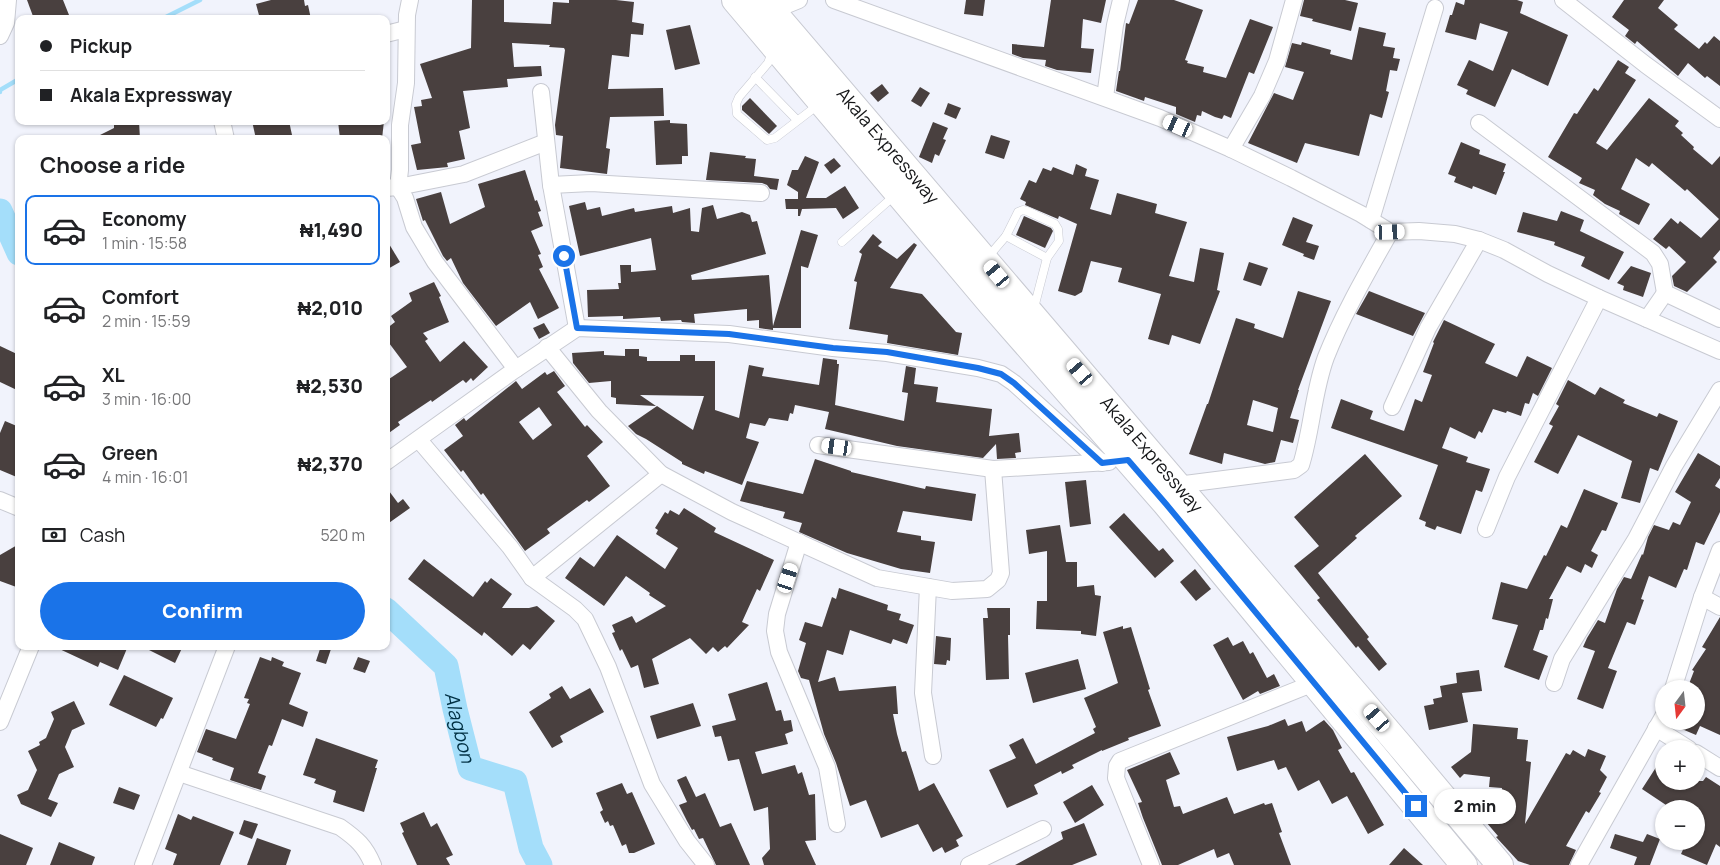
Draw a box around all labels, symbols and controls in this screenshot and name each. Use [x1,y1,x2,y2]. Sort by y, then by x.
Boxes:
text: Pickup [70,33,132,59]
text: Akala Expressway [70,82,232,108]
street label: Akala Expressway [832,82,945,209]
car [1161,113,1194,139]
text: Choose a ride [40,150,185,180]
text: Economy [102,206,186,232]
icon: car [42,208,87,253]
text: ₦1,490 [300,217,363,243]
car [1374,224,1405,240]
text: 1 min · 15:58 [102,232,187,254]
route start [553,245,575,267]
car [981,258,1012,290]
text: Comfort [102,284,179,310]
icon: car [42,286,87,331]
text: ₦2,010 [298,295,363,321]
text: 2 min · 15:59 [102,310,191,332]
car [1064,356,1095,388]
text: XL [102,362,125,388]
icon: car [42,364,87,409]
text: ₦2,530 [297,373,363,399]
text: 3 min · 16:00 [102,388,191,410]
street label: Akala Expressway [1096,391,1209,518]
car [821,437,852,457]
text: Green [102,440,158,466]
icon: car [42,442,87,487]
text: ₦2,370 [297,451,363,477]
text: 4 min · 16:01 [102,466,188,488]
icon: cash [40,521,68,549]
text: Cash [80,522,125,548]
text: 520 m [321,524,365,546]
car [776,561,799,595]
button: Confirm [40,582,365,640]
north arrow [1655,680,1705,730]
map controls [1655,680,1705,850]
water label: Alagbon [439,690,481,766]
car [1361,702,1392,734]
button: + [1655,740,1705,790]
callout: 2 min [1434,788,1516,824]
route end [1405,795,1427,817]
text: 2 min [1454,795,1496,817]
button: − [1655,800,1705,850]

